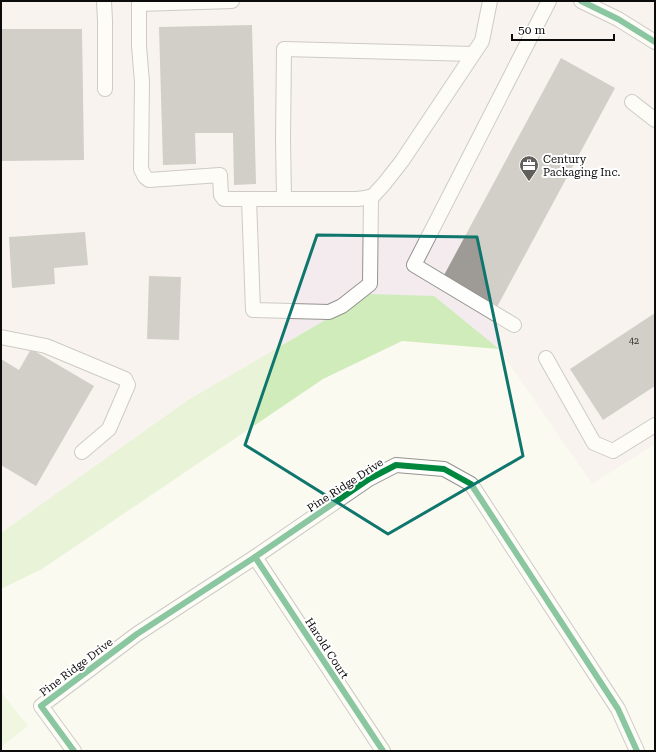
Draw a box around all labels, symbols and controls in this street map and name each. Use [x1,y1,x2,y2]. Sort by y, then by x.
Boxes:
scale bar [512,16,614,42]
text: 50 m [518,23,545,37]
place label: Century Packaging Inc. [543,153,620,179]
office icon: Century Packaging Inc. [518,154,540,182]
house number: 42 [629,336,639,346]
street label: Pine Ridge Drive [305,456,386,515]
street label: Harold Court [302,615,351,681]
street label: Pine Ridge Drive [37,636,115,699]

